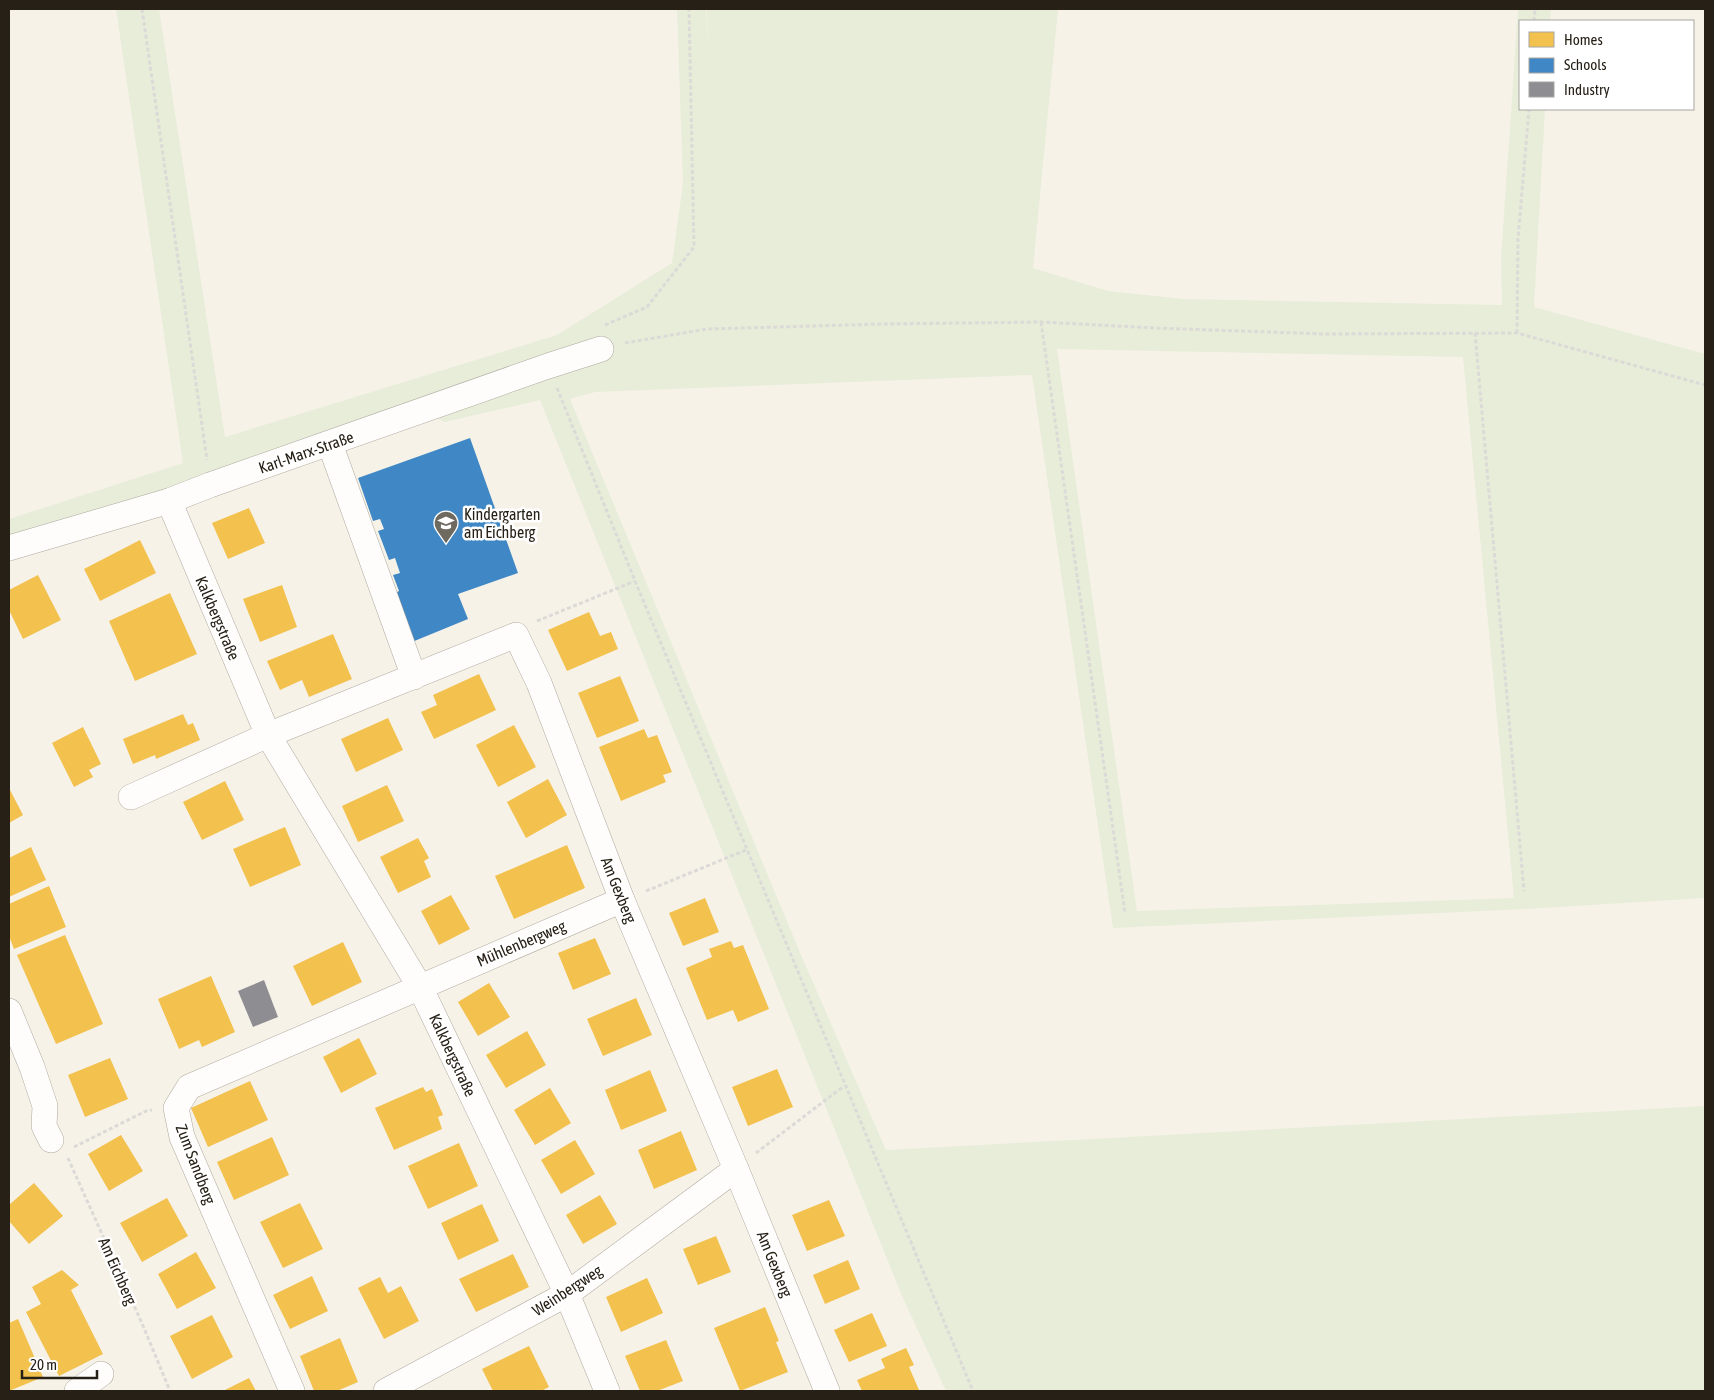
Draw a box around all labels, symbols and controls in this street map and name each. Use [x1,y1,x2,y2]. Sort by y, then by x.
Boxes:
legend [1519,20,1694,110]
text: Homes [1564,31,1603,48]
text: Schools [1564,56,1607,73]
text: Industry [1564,81,1610,98]
street label: Karl-Marx-Straße [256,427,356,477]
place label: Kindergarten am Eichberg [464,505,540,542]
school or university icon: Kindergarten am Eichberg [433,510,459,544]
street label: Kalkbergstraße [191,573,244,663]
street label: Am Gexberg [597,854,640,926]
street label: Mühlenbergweg [474,916,569,971]
street label: Kalkbergstraße [425,1011,480,1100]
street label: Zum Sandberg [172,1122,220,1207]
street label: Am Gexberg [753,1228,796,1300]
street label: Am Eichberg [94,1235,141,1308]
street label: Weinbergweg [529,1261,606,1320]
scale bar [22,1348,98,1380]
text: 20 m [30,1356,57,1373]

